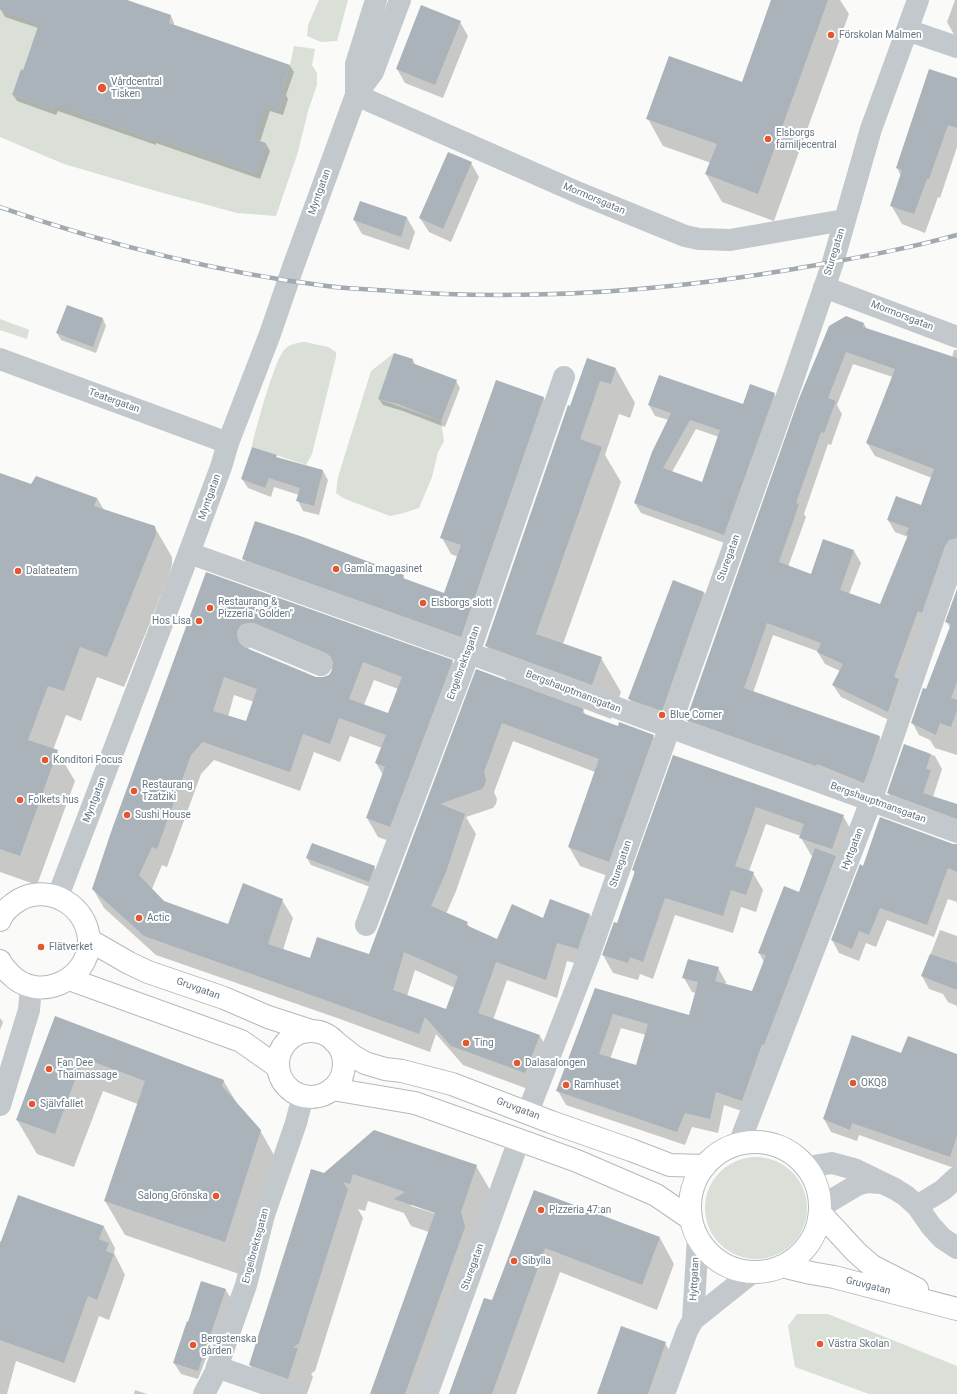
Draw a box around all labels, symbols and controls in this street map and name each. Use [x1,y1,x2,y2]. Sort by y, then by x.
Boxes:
place label: Förskolan Malmen [839,29,922,41]
marker: Förskolan Malmen [826,30,836,40]
place label: Vårdcentral Tisken [111,76,162,100]
marker: Vårdcentral Tisken [96,82,108,94]
place label: Elsborgs familjecentral [776,127,837,150]
marker: Elsborgs familjecentral [763,134,773,144]
street label: Myntgatan [306,168,334,216]
street label: Mormorsgatan [561,181,627,217]
street label: Sturegatan [822,227,848,277]
street label: Mormorsgatan [869,299,935,333]
street label: Teatergatan [87,386,141,416]
street label: Myntgatan [196,473,224,521]
street label: Sturegatan [715,533,743,583]
place label: Gamla magasinet [344,563,422,575]
marker: Gamla magasinet [331,564,341,574]
place label: Dalateatern [26,565,77,577]
marker: Dalateatern [13,566,23,576]
place label: Restaurang & Pizzeria "Golden" [218,596,293,620]
place label: Elsborgs slott [431,597,492,609]
marker: Elsborgs slott [418,598,428,608]
marker: Restaurang & Pizzeria "Golden" [205,603,215,613]
place label: Hos Lisa [152,615,191,627]
marker: Hos Lisa [194,616,204,626]
street label: Engelbrektsgatan [445,625,483,701]
street label: Bergshauptmansgatan [524,668,622,716]
place label: Blue Corner [670,709,722,721]
marker: Blue Corner [657,710,667,720]
place label: Konditori Focus [53,754,123,766]
marker: Konditori Focus [40,755,50,765]
street label: Myntgatan [81,776,109,824]
place label: Restaurang Tzatziki [142,779,193,802]
street label: Bergshauptmansgatan [828,780,928,826]
marker: Restaurang Tzatziki [129,786,139,796]
place label: Folkets hus [28,794,79,806]
marker: Folkets hus [15,795,25,805]
place label: Sushi House [135,809,191,821]
marker: Sushi House [122,810,132,820]
street label: Hyttgatan [840,826,866,872]
street label: Sturegatan [607,839,635,889]
place label: Actic [147,912,170,924]
marker: Actic [134,913,144,923]
place label: Flätverket [49,941,93,953]
marker: Flätverket [36,942,46,952]
street label: Gruvgatan [174,976,222,1002]
place label: Ting [474,1037,494,1049]
marker: Ting [461,1038,471,1048]
place label: Fan Dee Thaimassage [57,1057,117,1080]
place label: Dalasalongen [525,1057,586,1069]
marker: Dalasalongen [512,1058,522,1068]
marker: Fan Dee Thaimassage [44,1064,54,1074]
place label: OKQ8 [861,1077,887,1089]
marker: OKQ8 [848,1078,858,1088]
place label: Ramhuset [574,1079,619,1091]
marker: Ramhuset [561,1080,571,1090]
street label: Gruvgatan [494,1095,542,1123]
place label: Självfallet [40,1098,83,1110]
marker: Självfallet [27,1099,37,1109]
place label: Salong Grönska [138,1190,208,1202]
marker: Salong Grönska [211,1191,221,1201]
place label: Pizzeria 47:an [549,1204,611,1216]
marker: Pizzeria 47:an [536,1205,546,1215]
street label: Engelbrektsgatan [240,1207,272,1285]
street label: Sturegatan [459,1242,487,1292]
place label: Sibylla [522,1255,551,1267]
marker: Sibylla [509,1256,519,1266]
street label: Hyttgatan [688,1257,702,1301]
street label: Gruvgatan [844,1275,892,1297]
place label: Bergstenska gården [201,1333,256,1356]
place label: Västra Skolan [828,1338,889,1350]
marker: Västra Skolan [815,1339,825,1349]
marker: Bergstenska gården [188,1340,198,1350]

